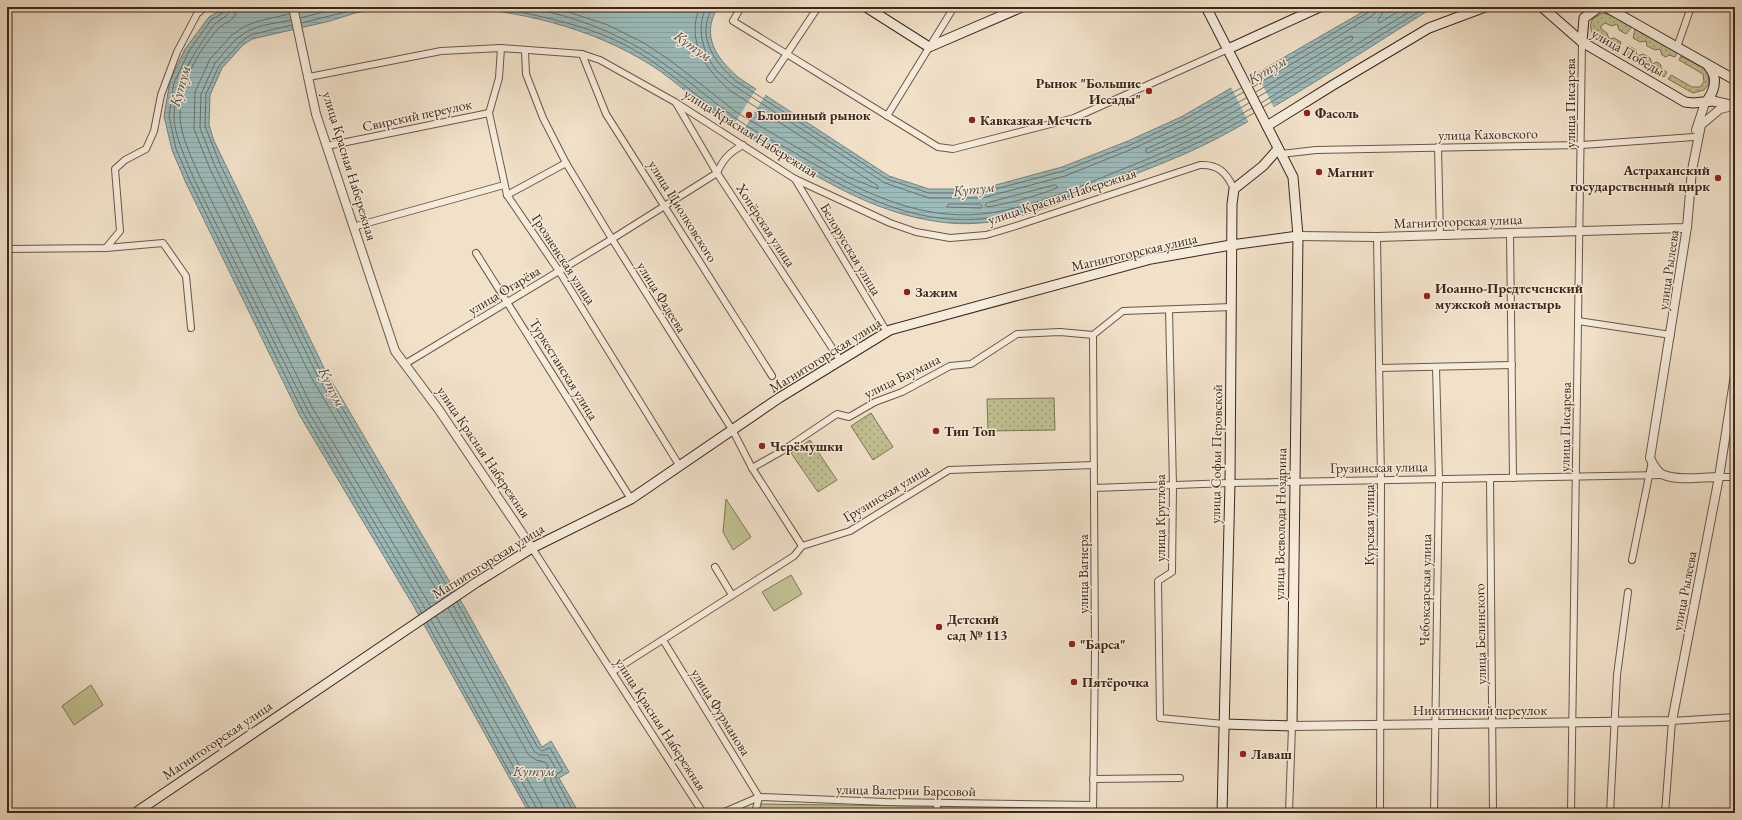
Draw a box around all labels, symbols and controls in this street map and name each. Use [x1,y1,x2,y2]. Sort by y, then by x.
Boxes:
street label: улица Победы [1588,24,1668,80]
water label: Кутум [670,25,716,66]
water label: Кутум [1243,51,1290,89]
street label: улица Писарева [1561,58,1579,148]
water label: Кутум [164,63,194,110]
place label: Рынок "Большие Иссады" [1036,74,1141,108]
street label: улица Красная Набережная [681,84,821,182]
marker: Рынок "Большие Иссады" [1144,86,1154,96]
street label: улица Красная Набережная [319,89,381,243]
street label: Свирский переулок [361,95,474,135]
place label: Фасоль [1315,104,1359,122]
place label: Блошиный рынок [757,106,871,124]
marker: Фасоль [1302,108,1312,118]
marker: Блошиный рынок [744,110,754,120]
place label: Кавказкая Мечеть [980,111,1092,129]
marker: Кавказкая Мечеть [967,115,977,125]
street label: улица Каховского [1438,124,1538,144]
street label: улица Циолковского [644,157,722,265]
place label: Астраханский государственный цирк [1570,161,1710,195]
street label: улица Красная Набережная [986,163,1138,229]
place label: Магнит [1327,163,1375,181]
marker: Магнит [1314,167,1324,177]
marker: Астраханский государственный цирк [1713,173,1723,183]
water label: Кутум [951,176,996,201]
street label: Хопёрская улица [732,179,800,270]
street label: Белорусская улица [816,199,886,299]
street label: Грозненская улица [528,210,600,308]
street label: Магнитогорская улица [1393,210,1523,232]
street label: улица Рылеева [1653,228,1683,311]
street label: Магнитогорская улица [1069,229,1199,275]
street label: улица Фадеева [633,258,691,336]
street label: улица Огарёва [465,261,544,319]
place label: Иоанно-Предтеченский мужской монастырь [1435,279,1583,313]
place label: Зажим [915,283,958,301]
marker: Зажим [902,287,912,297]
marker: Иоанно-Предтеченский мужской монастырь [1422,291,1432,301]
street label: Магнитогорская улица [766,313,885,397]
street label: Туркестанская улица [525,315,603,424]
street label: улица Баумана [861,350,943,402]
water label: Кутум [314,363,351,410]
street label: улица Писарева [1555,382,1575,472]
street label: улица Красная Набережная [433,383,535,521]
street label: улица Софьи Перовской [1206,383,1226,524]
place label: Тип Топ [944,422,996,440]
marker: Тип Топ [931,426,941,436]
place label: Черёмушки [770,437,843,455]
marker: Черёмушки [757,441,767,451]
street label: улица Всеволода Ноздрина [1270,447,1290,600]
street label: Грузинская улица [1330,457,1429,477]
street label: Грузинская улица [839,460,933,526]
street label: улица Круглова [1151,474,1169,562]
street label: Курская улица [1360,484,1378,566]
street label: Магнитогорская улица [429,519,548,603]
street label: Чебоксарская улица [1415,533,1435,646]
street label: улица Вагнера [1074,534,1092,614]
street label: улица Рылеева [1667,549,1701,632]
street label: улица Белинского [1470,583,1490,685]
place label: Детский сад № 113 [947,610,1008,644]
marker: Детский сад № 113 [934,622,944,632]
place label: "Барса" [1080,635,1126,653]
marker: "Барса" [1067,639,1077,649]
street label: улица Красная Набережная [611,654,711,794]
street label: улица Фурманова [687,665,755,759]
place label: Пятёрочка [1082,673,1150,691]
marker: Пятёрочка [1069,677,1079,687]
street label: Магнитогорская улица [159,696,276,783]
street label: Никитинский переулок [1413,701,1547,719]
place label: Лаваш [1251,745,1292,763]
marker: Лаваш [1238,749,1248,759]
water label: Кутум [512,761,555,780]
street label: улица Валерии Барсовой [836,780,977,800]

